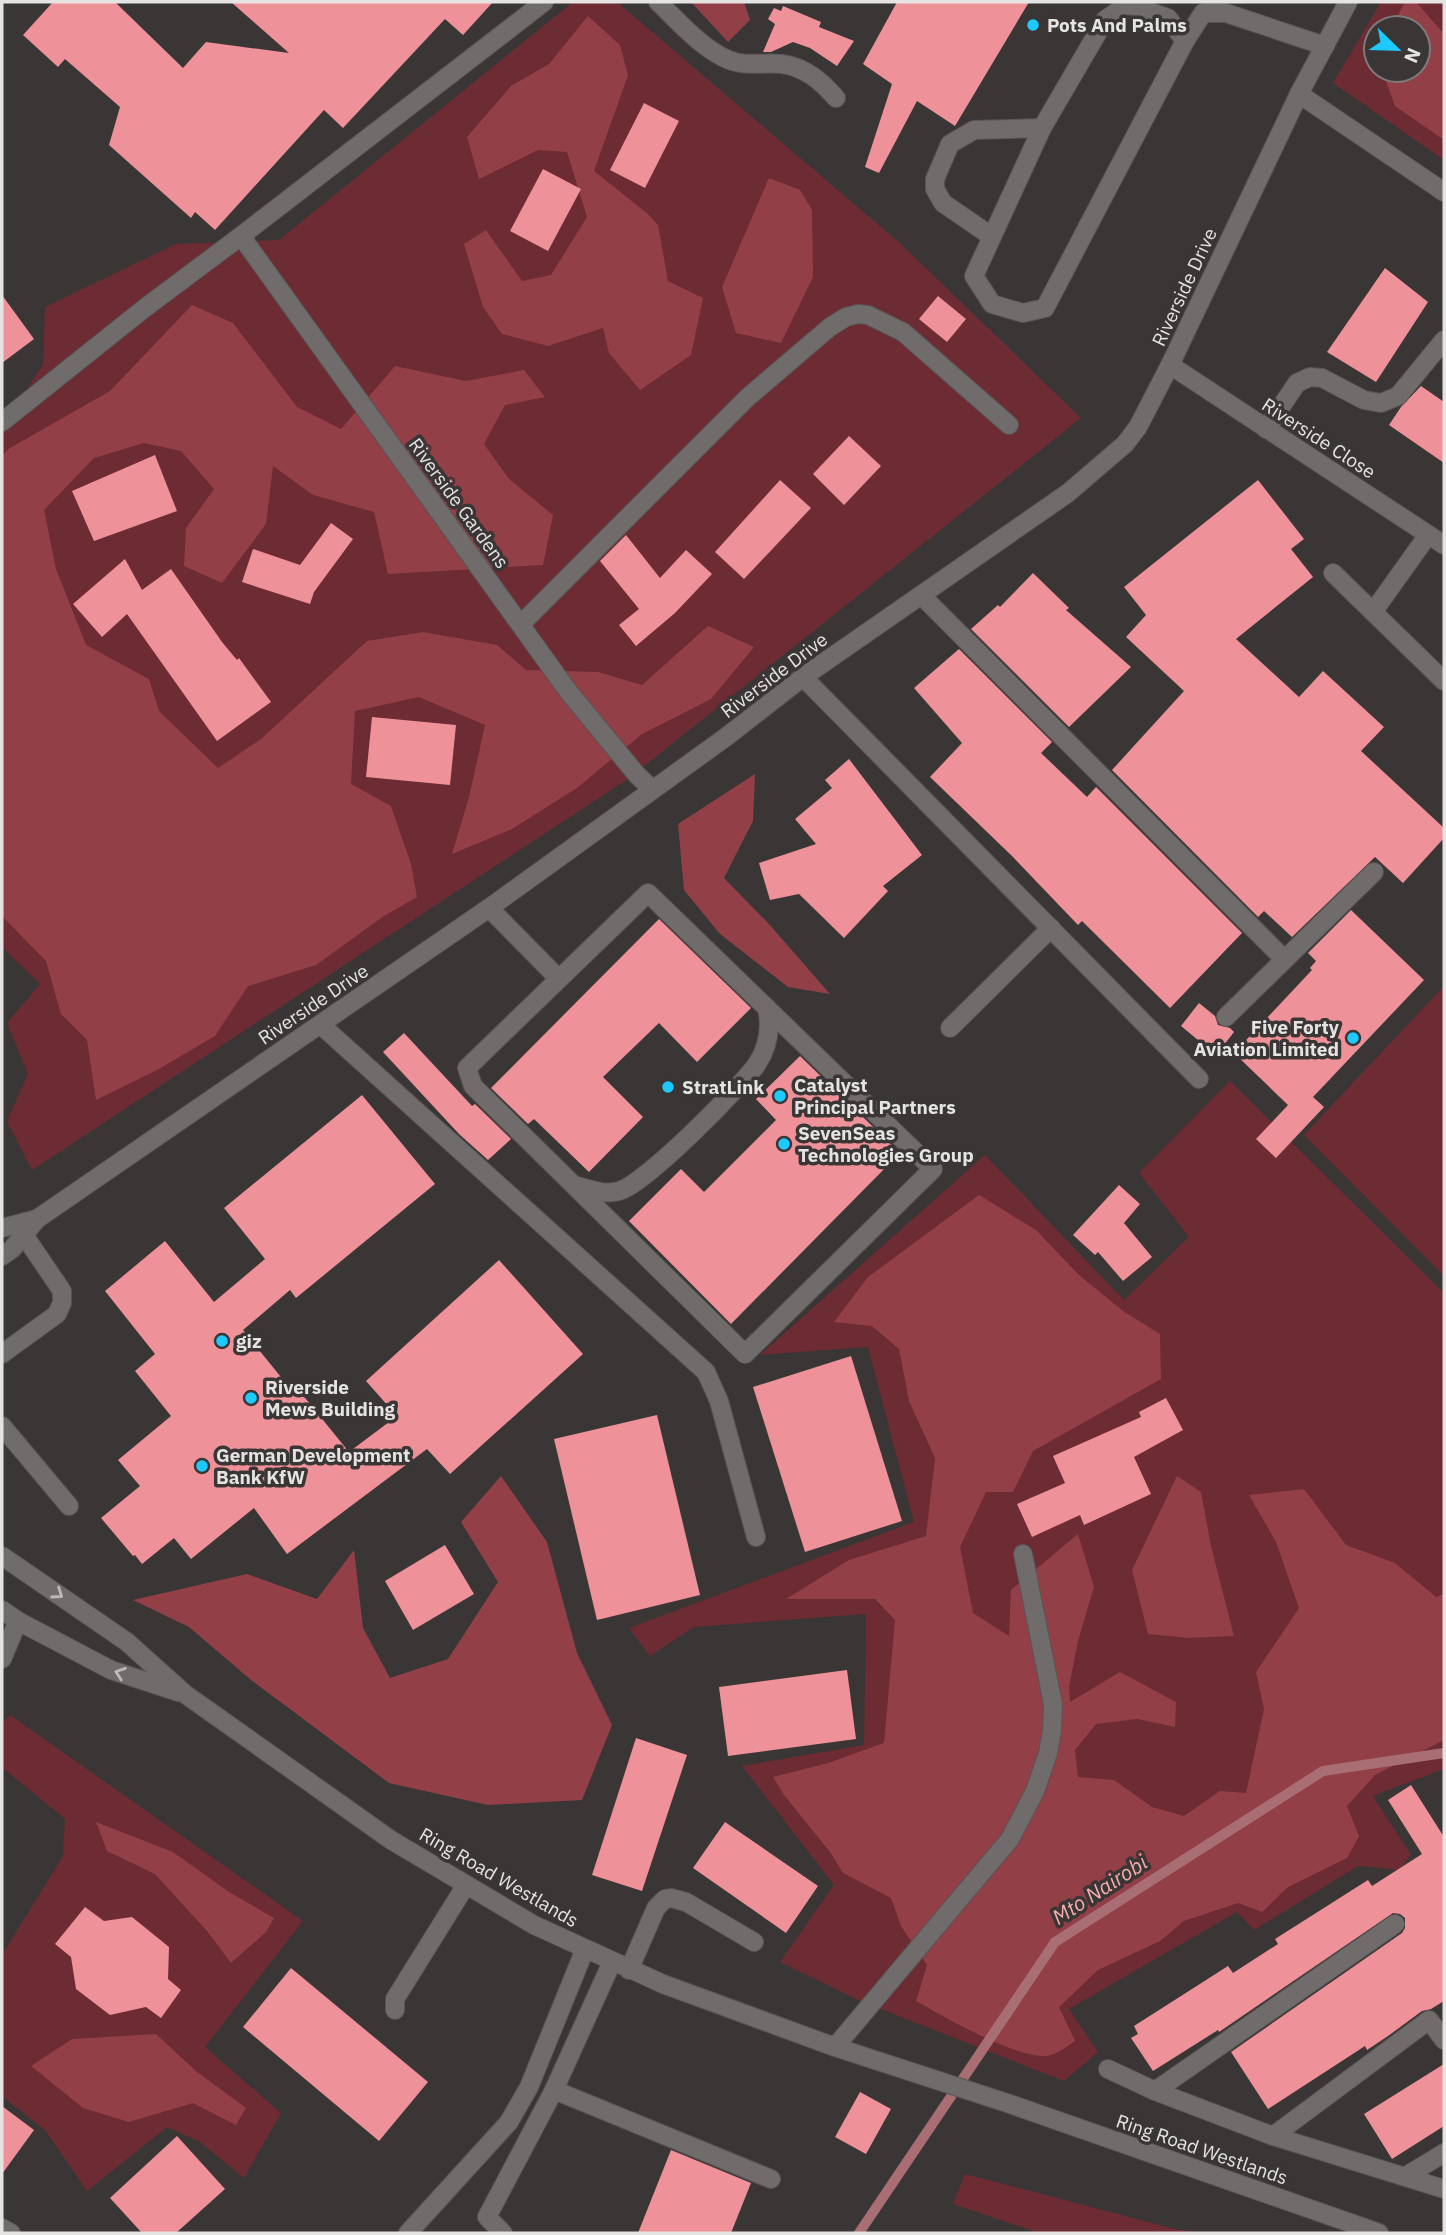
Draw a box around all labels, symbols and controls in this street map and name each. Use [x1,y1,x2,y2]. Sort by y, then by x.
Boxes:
place label: Pots And Palms [1047,13,1187,37]
north arrow [1362,14,1432,84]
marker: Pots And Palms [1025,17,1041,33]
text: N [1399,45,1426,67]
street label: Riverside Drive [1146,224,1222,350]
street label: Riverside Close [1258,392,1380,484]
street label: Riverside Gardens [404,433,514,573]
street label: Riverside Drive [716,627,832,723]
street label: Riverside Drive [253,958,373,1050]
place label: Five Forty Aviation Limited [1194,1015,1340,1061]
marker: Five Forty Aviation Limited [1345,1030,1361,1046]
place label: Catalyst Principal Partners [794,1073,956,1119]
place label: StratLink [682,1075,764,1099]
marker: StratLink [660,1079,676,1095]
marker: Catalyst Principal Partners [772,1088,788,1104]
place label: SevenSeas Technologies Group [798,1121,974,1167]
marker: SevenSeas Technologies Group [776,1136,792,1152]
place label: giz [236,1329,262,1353]
marker: giz [214,1333,230,1349]
place label: Riverside Mews Building [265,1375,396,1421]
marker: Riverside Mews Building [243,1390,259,1406]
place label: German Development Bank KfW [216,1443,410,1489]
marker: German Development Bank KfW [194,1458,210,1474]
one-way arrow [50,1586,63,1598]
one-way arrow [115,1667,127,1681]
street label: Ring Road Westlands [415,1822,583,1932]
water label: Mto Nairobi [1046,1848,1153,1930]
street label: Ring Road Westlands [1113,2108,1291,2190]

